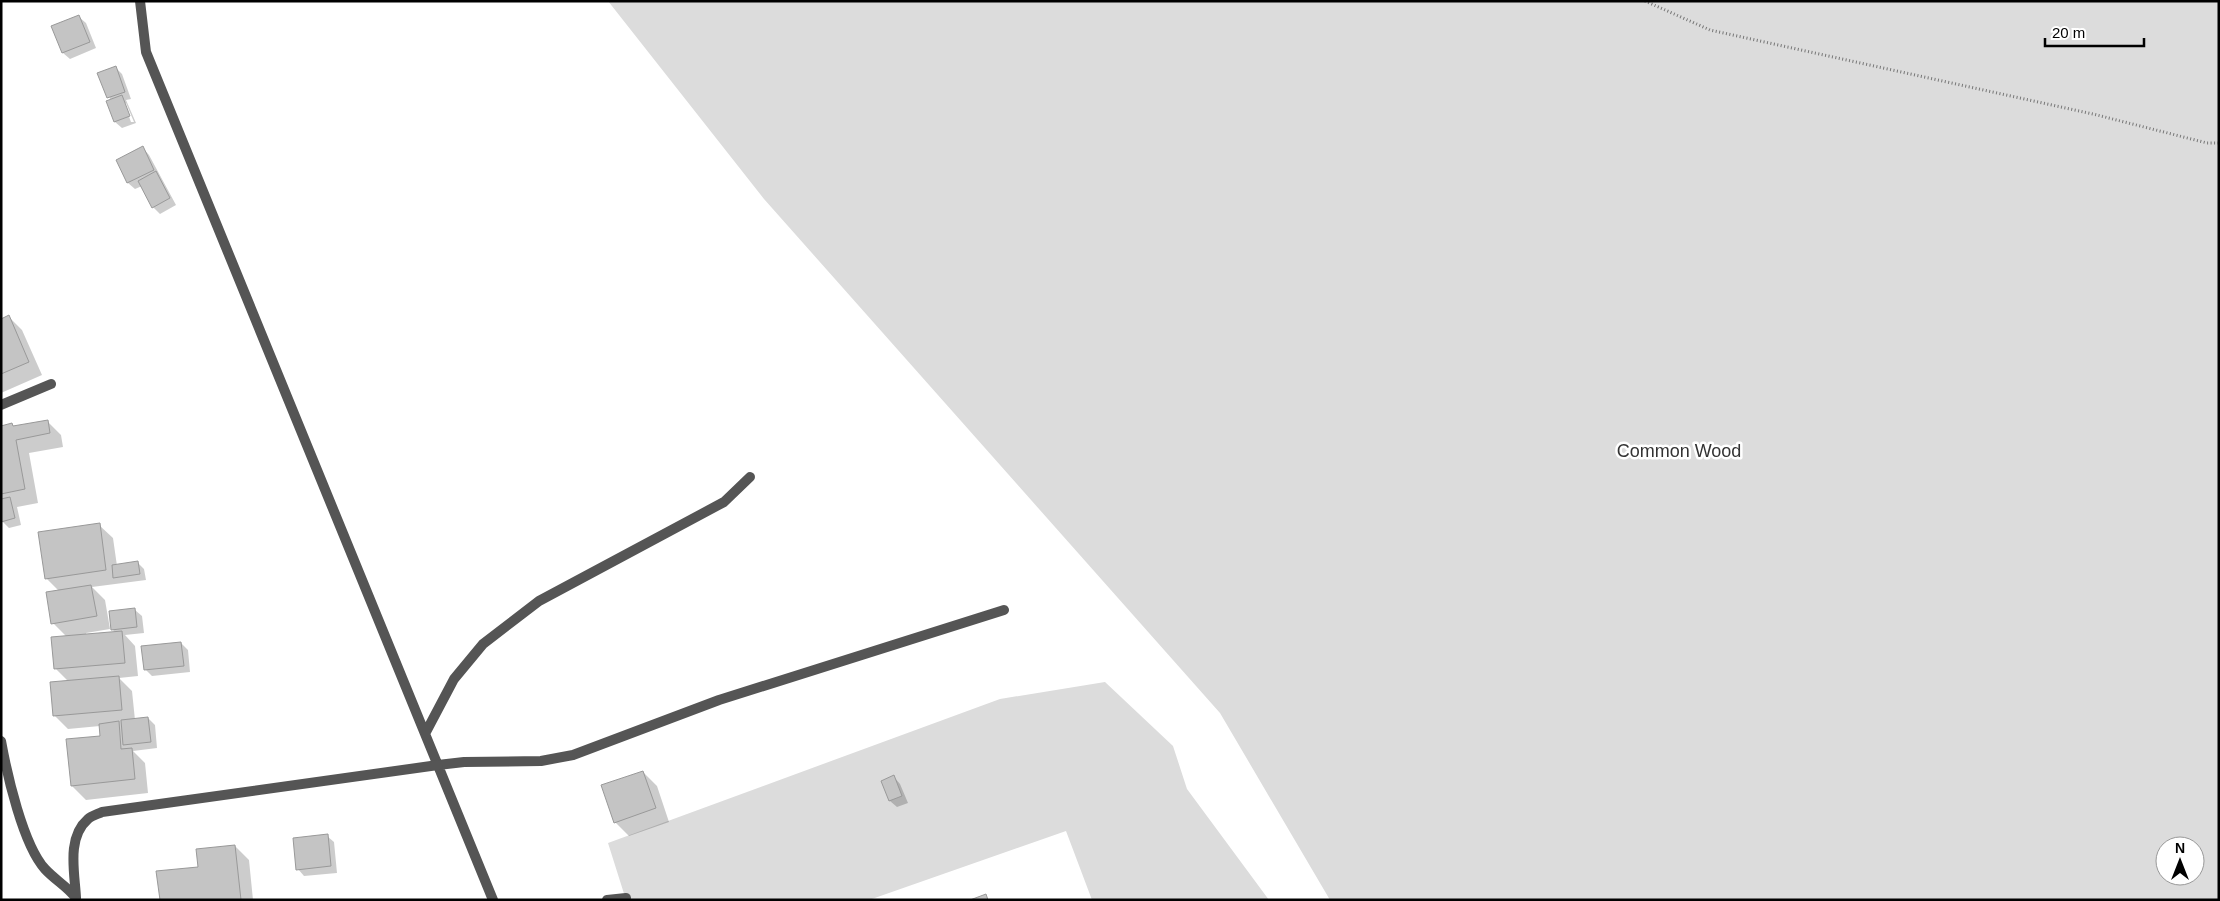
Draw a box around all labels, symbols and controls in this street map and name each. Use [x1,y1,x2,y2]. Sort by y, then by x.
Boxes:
scale bar [2045,15,2144,47]
text: 20 m [2052,24,2085,41]
park label: Common Wood [1617,441,1741,461]
north arrow [2155,836,2205,886]
text: N [2175,840,2185,856]

